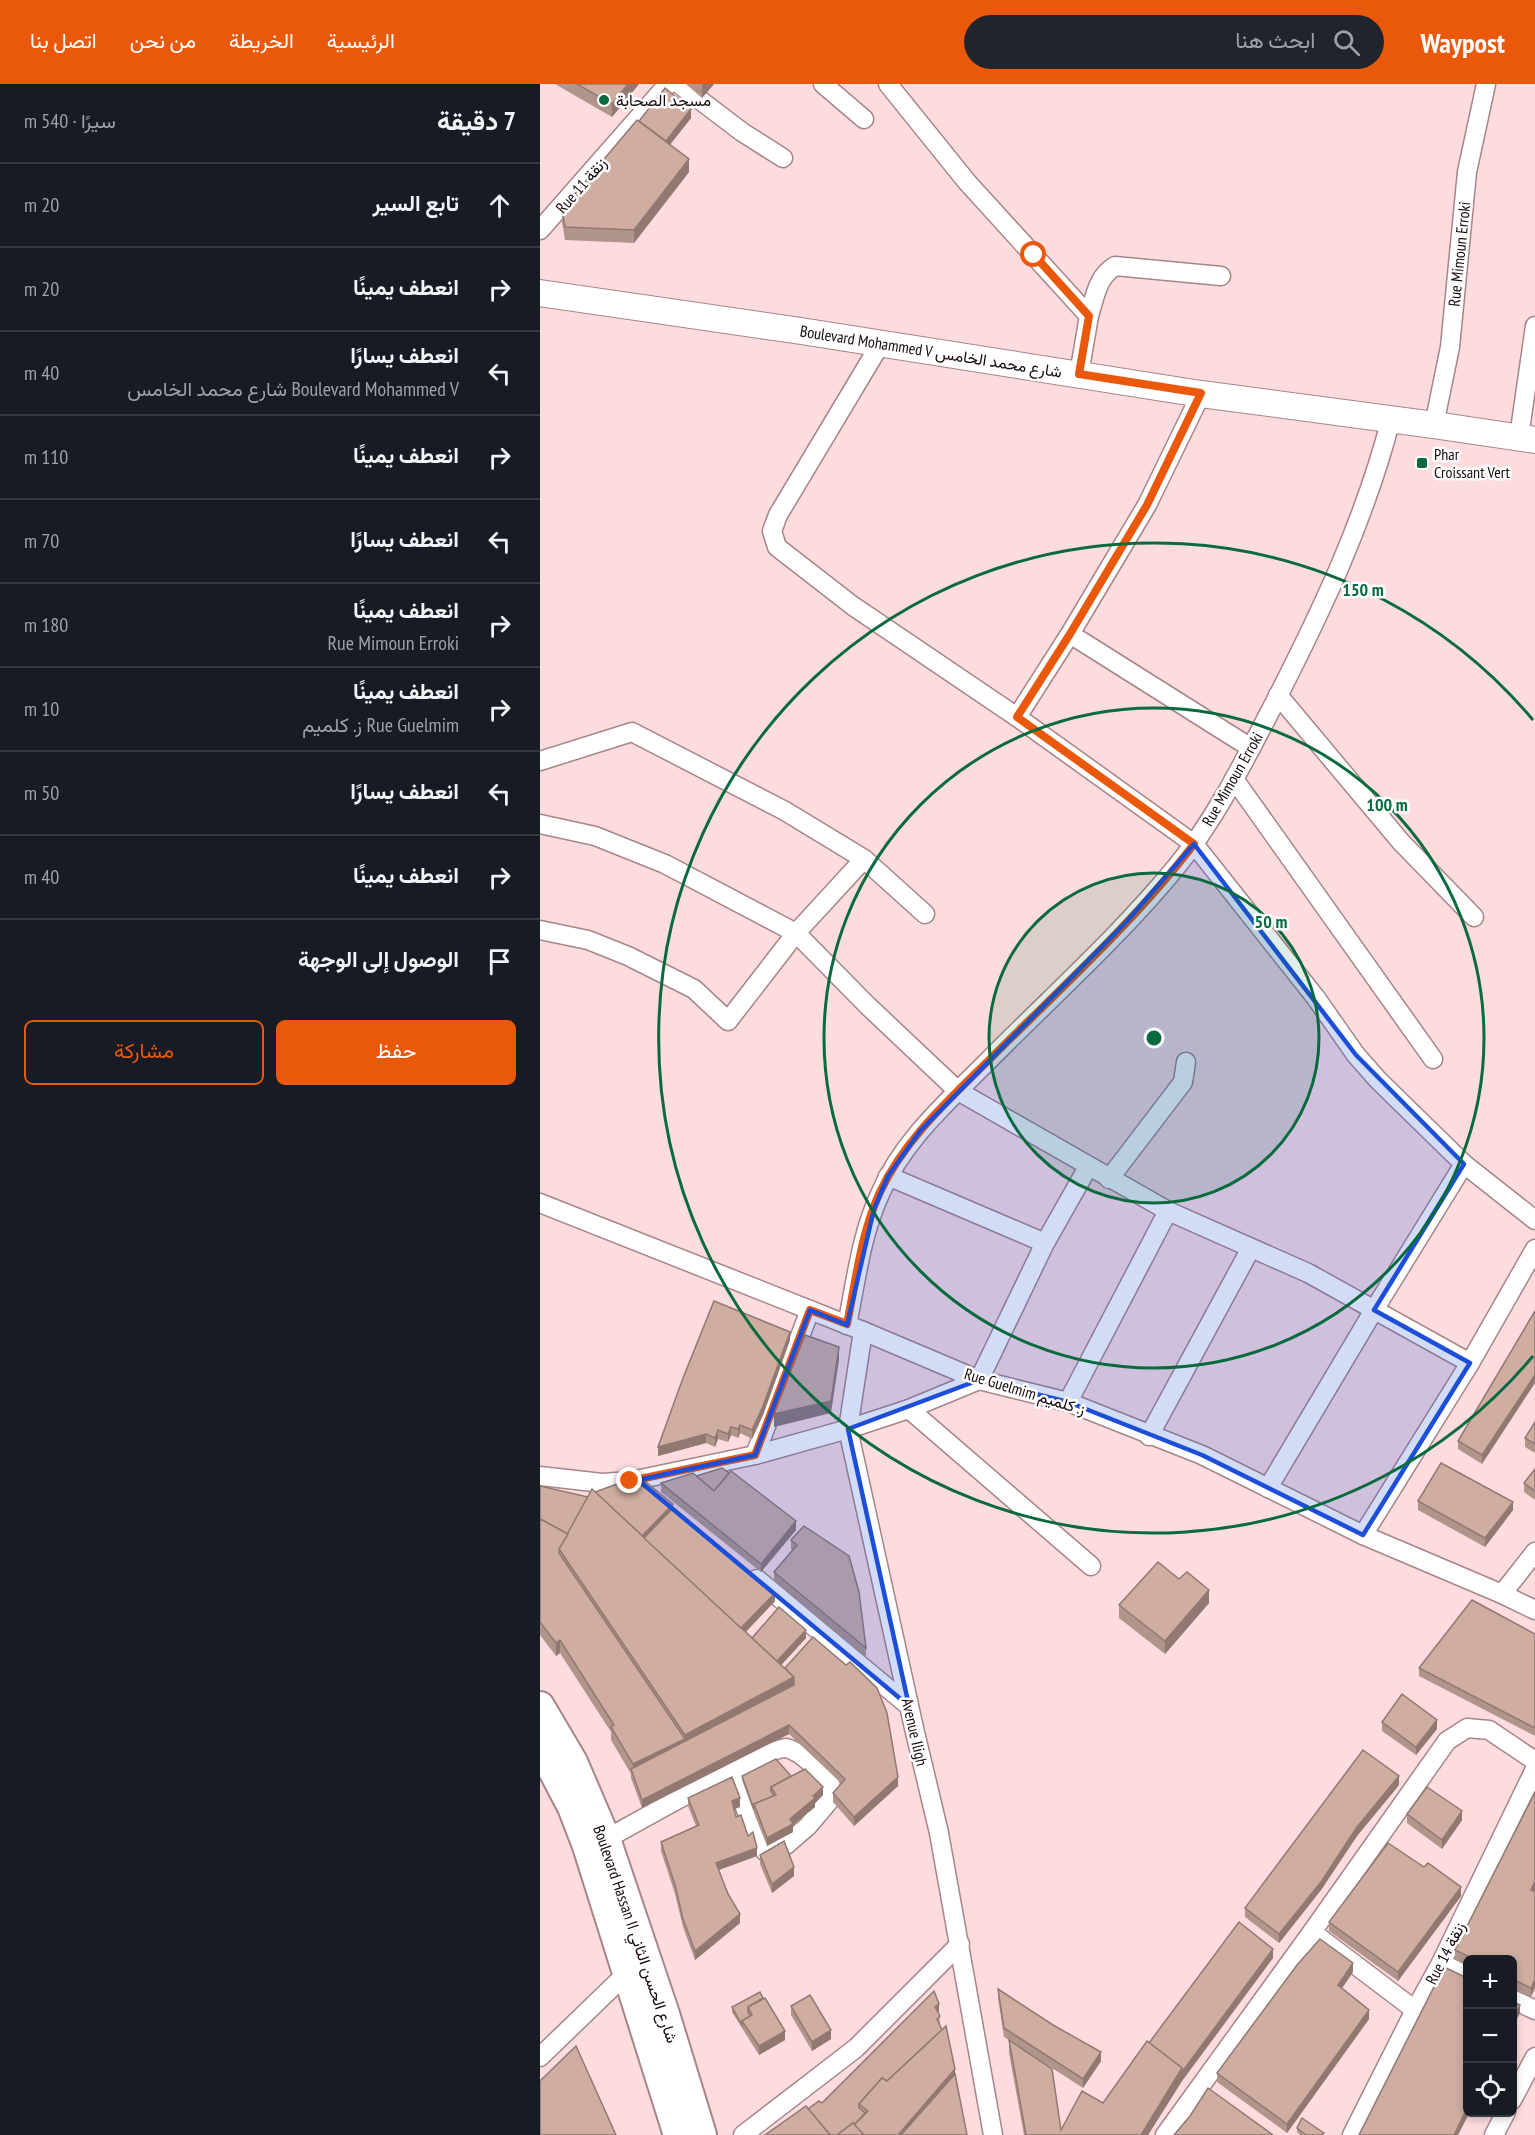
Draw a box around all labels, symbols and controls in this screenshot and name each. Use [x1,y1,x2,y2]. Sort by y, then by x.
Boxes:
search box [964,15,1384,69]
text: Waypost [1420,24,1505,61]
text: ابحث هنا [1235,26,1315,54]
icon: search [1330,26,1363,59]
text: اتصل بنا [30,27,97,54]
text: من نحن [130,27,196,54]
text: الخريطة [229,27,294,54]
text: الرئيسية [327,27,395,54]
place label: مسجد الصحابة [616,90,711,110]
marker: مسجد الصحابة [597,93,611,107]
text: 7 دقيقة [437,104,516,137]
text: سيرًا · 540 m [24,108,116,134]
street label: Rue 11 زنقة [551,153,611,218]
text: تابع السير [372,189,459,217]
icon: ahead [483,189,516,222]
text: 20 m [24,192,59,218]
street label: Rue Mimoun Erroki [1444,201,1474,307]
route start [1020,241,1046,267]
text: انعطف يمينًا [353,273,459,301]
icon: right [483,273,516,306]
text: 20 m [24,276,59,302]
street label: Boulevard Mohammed V شارع محمد الخامس [798,320,1063,384]
text: انعطف يسارًا [350,341,459,369]
icon: left [483,357,516,390]
text: 40 m [24,360,59,386]
text: Boulevard Mohammed V شارع محمد الخامس [127,376,459,402]
text: انعطف يمينًا [353,441,459,469]
icon: right [483,441,516,474]
text: 110 m [24,444,68,470]
place label: Phar Croissant Vert [1434,444,1511,482]
marker: Phar Croissant Vert [1415,456,1429,470]
text: انعطف يسارًا [350,525,459,553]
icon: left [483,525,516,558]
text: 70 m [24,528,59,554]
text: 150 m [1342,578,1384,601]
text: انعطف يمينًا [353,596,459,624]
icon: right [483,609,516,642]
text: 180 m [24,612,68,638]
text: Rue Mimoun Erroki [328,630,459,656]
text: انعطف يمينًا [353,677,459,705]
icon: right [483,693,516,726]
text: 10 m [24,696,59,722]
text: Rue Guelmim ز. كلميم [302,712,459,738]
street label: Rue Mimoun Erroki [1197,728,1267,830]
text: انعطف يسارًا [350,777,459,805]
icon: left [483,777,516,810]
text: 50 m [24,780,59,806]
text: 100 m [1366,793,1408,816]
text: انعطف يمينًا [353,861,459,889]
icon: right [483,861,516,894]
text: 40 m [24,864,59,890]
text: 50 m [1255,910,1287,933]
text: الوصول إلى الوجهة [298,945,459,973]
icon: arrive [483,945,516,978]
button: مشاركة [24,1020,264,1085]
button: حفظ [276,1020,516,1085]
centre of rings [1144,1028,1164,1048]
street label: Rue Guelmim ز. كلميم [962,1363,1088,1420]
route end [616,1467,642,1493]
street label: Avenue Iligh [898,1696,932,1768]
street label: Boulevard Hassan II شارع الحسن الثاني [585,1822,683,2047]
street label: Rue 14 زنقة [1421,1918,1470,1988]
map controls [1463,1955,1517,2117]
button: + [1463,1955,1517,2009]
button: − [1463,2009,1517,2063]
button: locate [1463,2063,1517,2117]

